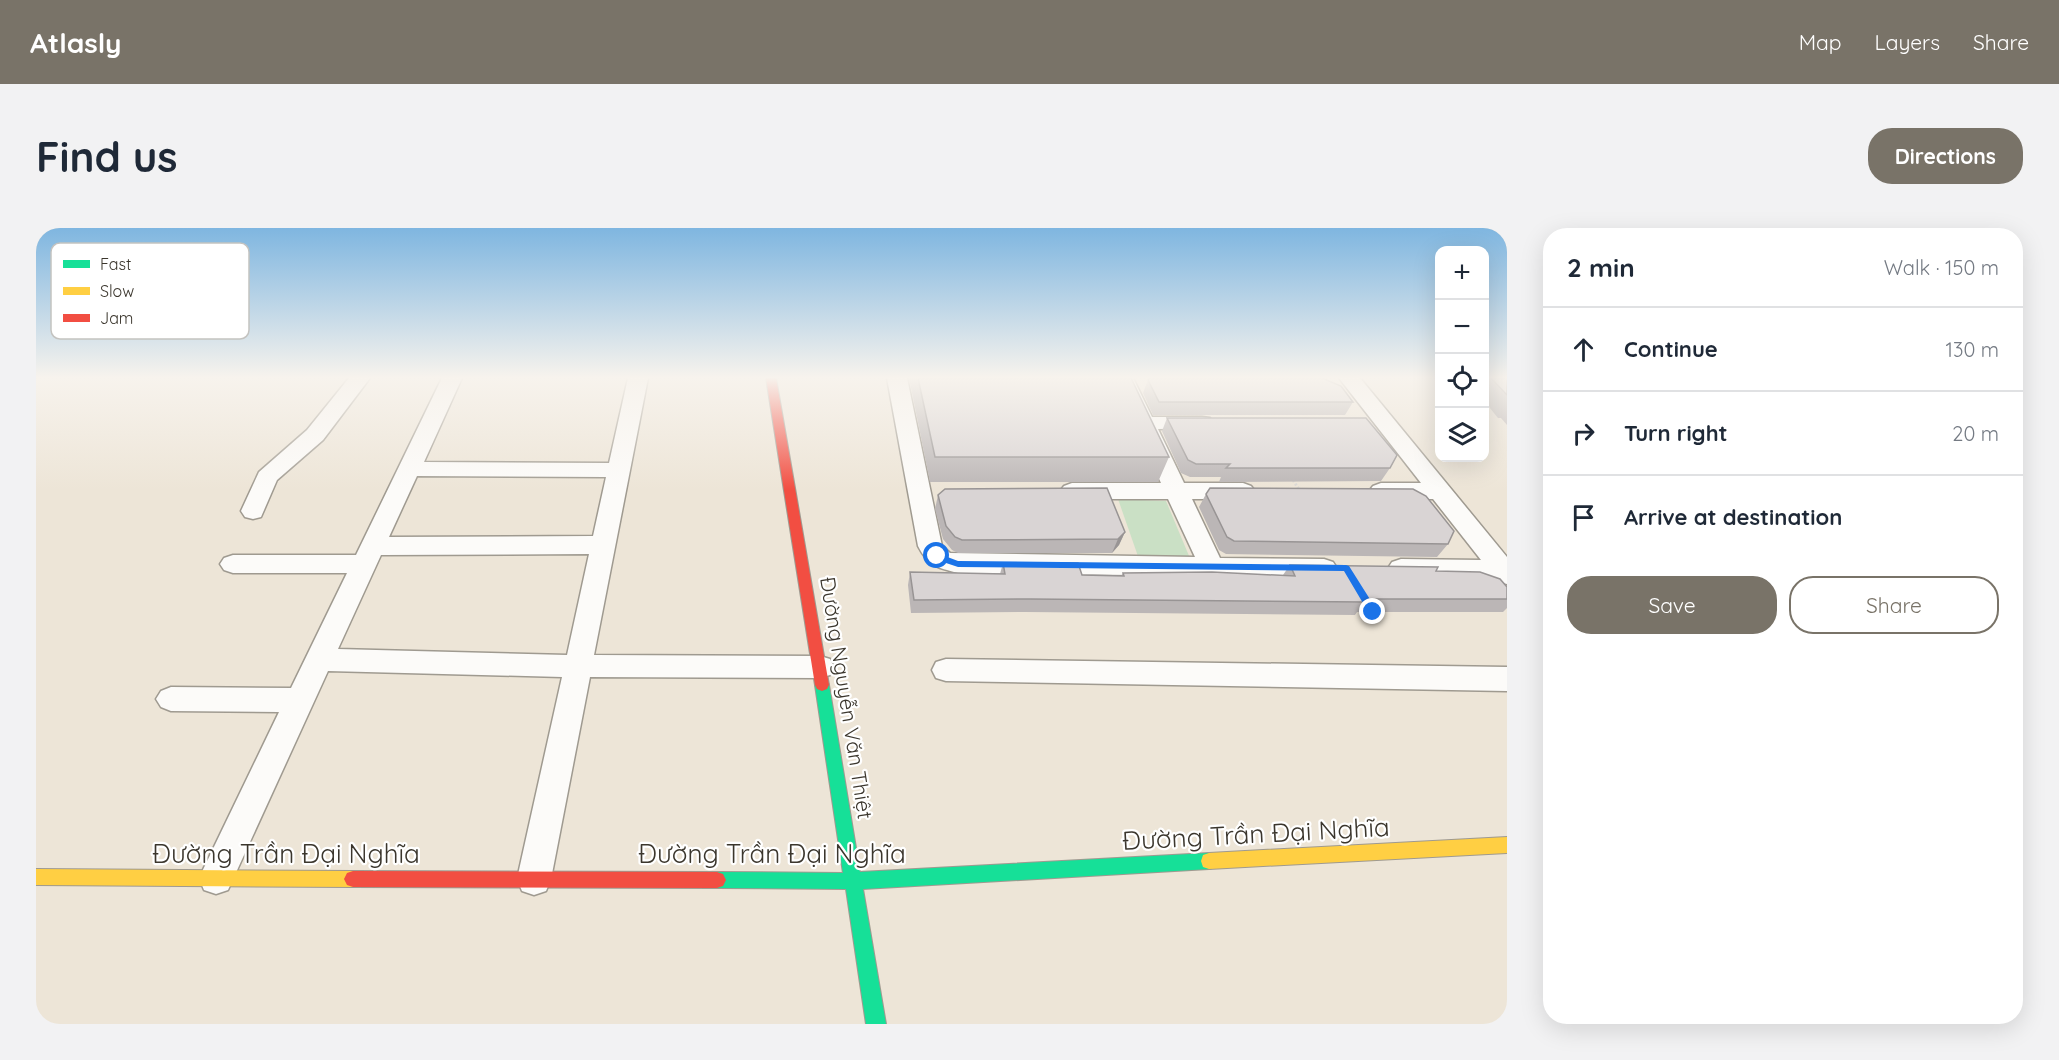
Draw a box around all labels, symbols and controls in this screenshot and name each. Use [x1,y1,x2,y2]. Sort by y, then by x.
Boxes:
text: Atlasly [30,25,121,60]
text: Map [1799,29,1842,55]
text: Layers [1875,29,1940,55]
text: Share [1973,29,2029,55]
button: Directions [1868,128,2023,184]
text: Find us [36,130,178,183]
legend [51,243,249,339]
map controls [1435,246,1489,462]
button: + [1435,246,1489,300]
text: 2 min [1567,251,1635,284]
text: Fast [100,254,131,274]
text: Walk · 150 m [1884,255,1999,280]
text: Slow [100,281,134,301]
button: − [1435,300,1489,354]
text: Jam [100,308,133,328]
icon: ahead [1567,333,1600,366]
text: Continue [1624,335,1718,363]
text: 130 m [1946,337,1999,362]
button: locate [1435,354,1489,408]
button: layers [1435,408,1489,462]
icon: right [1567,417,1600,450]
text: Turn right [1624,419,1728,447]
text: 20 m [1952,421,1999,446]
icon: arrive [1567,501,1600,534]
text: Arrive at destination [1624,503,1842,531]
route start [923,542,949,568]
street label: Đường Nguyễn Văn Thiệt [815,575,879,821]
button: Save [1567,576,1777,634]
button: Share [1789,576,1999,634]
route end [1359,598,1385,624]
street label: Đường Trần Đại Nghĩa [1121,810,1390,857]
street label: Đường Trần Đại Nghĩa [152,837,420,870]
street label: Đường Trần Đại Nghĩa [638,837,906,870]

